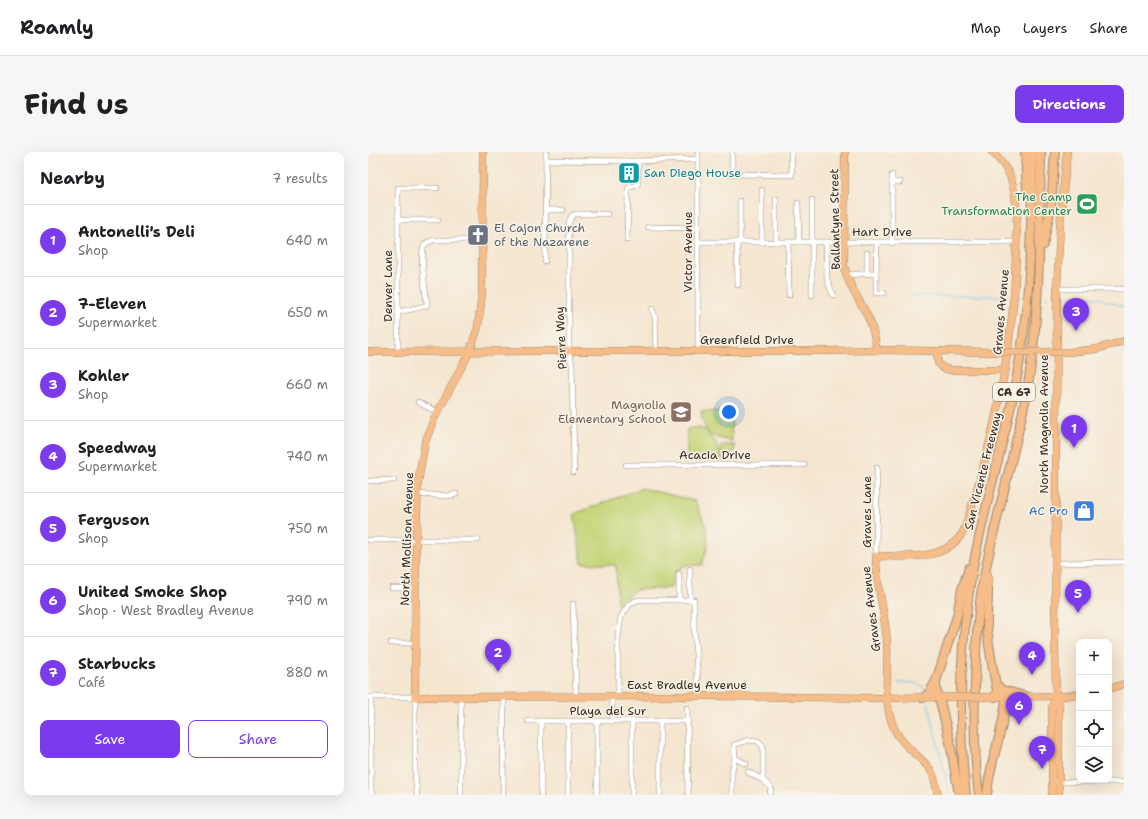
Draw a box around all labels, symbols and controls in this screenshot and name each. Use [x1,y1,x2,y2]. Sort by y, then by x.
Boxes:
text: Roamly [20,15,94,40]
text: Map [971,19,1001,37]
text: Layers [1023,19,1067,37]
text: Share [1089,19,1128,37]
text: Find us [24,85,129,123]
button: Directions [1015,85,1124,123]
building icon: San Diego House [616,160,642,186]
place label: San Diego House [644,165,741,181]
text: Nearby [40,167,105,189]
street label: Ballantyne Street [826,168,844,270]
text: 7 results [272,170,328,187]
place label: The Camp Transformation Center [941,189,1072,219]
sports icon: The Camp Transformation Center [1074,191,1100,217]
street label: Victor Avenue [680,211,696,293]
place label: El Cajon Church of the Nazarene [494,220,590,250]
text: Antonelli's Deli [78,222,195,242]
church icon: El Cajon Church of the Nazarene [465,222,491,248]
street label: Hart Drive [852,224,912,240]
text: 1 [50,232,56,249]
text: 640 m [286,232,328,249]
text: Shop [78,242,108,259]
street label: Denver Lane [380,250,396,322]
street label: Graves Avenue [989,268,1013,356]
text: 7-Eleven [78,294,147,314]
pin: 3 [1063,298,1089,331]
text: 2 [48,304,58,321]
text: 650 m [287,304,328,321]
street label: Pierre Way [551,306,571,370]
text: Supermarket [78,314,157,331]
street label: Greenfield Drive [700,332,794,348]
street label: North Magnolia Avenue [1036,354,1052,494]
text: Kohler [78,366,129,386]
text: 3 [48,376,58,393]
text: 660 m [286,376,328,393]
road number: CA 67 [993,383,1035,401]
text: Shop [78,386,108,403]
place label: Magnolia Elementary School [558,397,667,427]
school or university icon: Magnolia Elementary School [668,399,694,425]
your location [719,402,739,422]
street label: San Vicente Freeway [961,410,1005,532]
pin: 1 [1061,415,1087,448]
text: Speedway [78,438,156,458]
street label: Acacia Drive [679,447,751,463]
text: 4 [48,448,58,465]
text: 740 m [286,448,328,465]
text: Supermarket [78,458,157,475]
street label: North Mollison Avenue [397,472,417,606]
street label: Graves Lane [859,476,875,548]
shop icon: AC Pro [1071,498,1097,524]
place label: AC Pro [1029,503,1068,519]
text: Ferguson [78,510,149,530]
text: 5 [49,520,57,537]
text: 750 m [287,520,328,537]
text: Shop [78,530,108,547]
street label: Graves Avenue [858,565,884,653]
pin: 5 [1065,580,1091,613]
text: United Smoke Shop [78,582,227,602]
text: 6 [48,592,58,609]
text: 790 m [286,592,328,609]
text: Shop · West Bradley Avenue [78,602,254,619]
pin: 2 [485,639,511,672]
map controls [1076,639,1112,783]
button: + [1076,639,1112,675]
pin: 4 [1019,642,1045,675]
text: Starbucks [78,654,156,674]
text: 7 [48,664,58,681]
text: 880 m [286,664,328,681]
text: Café [78,674,105,691]
button: − [1076,675,1112,711]
street label: East Bradley Avenue [627,677,747,693]
pin: 6 [1006,692,1032,725]
street label: Playa del Sur [569,703,647,719]
button: locate [1076,711,1112,747]
button: Save [40,720,180,758]
button: Share [188,720,328,758]
pin: 7 [1029,736,1055,769]
button: layers [1076,747,1112,783]

